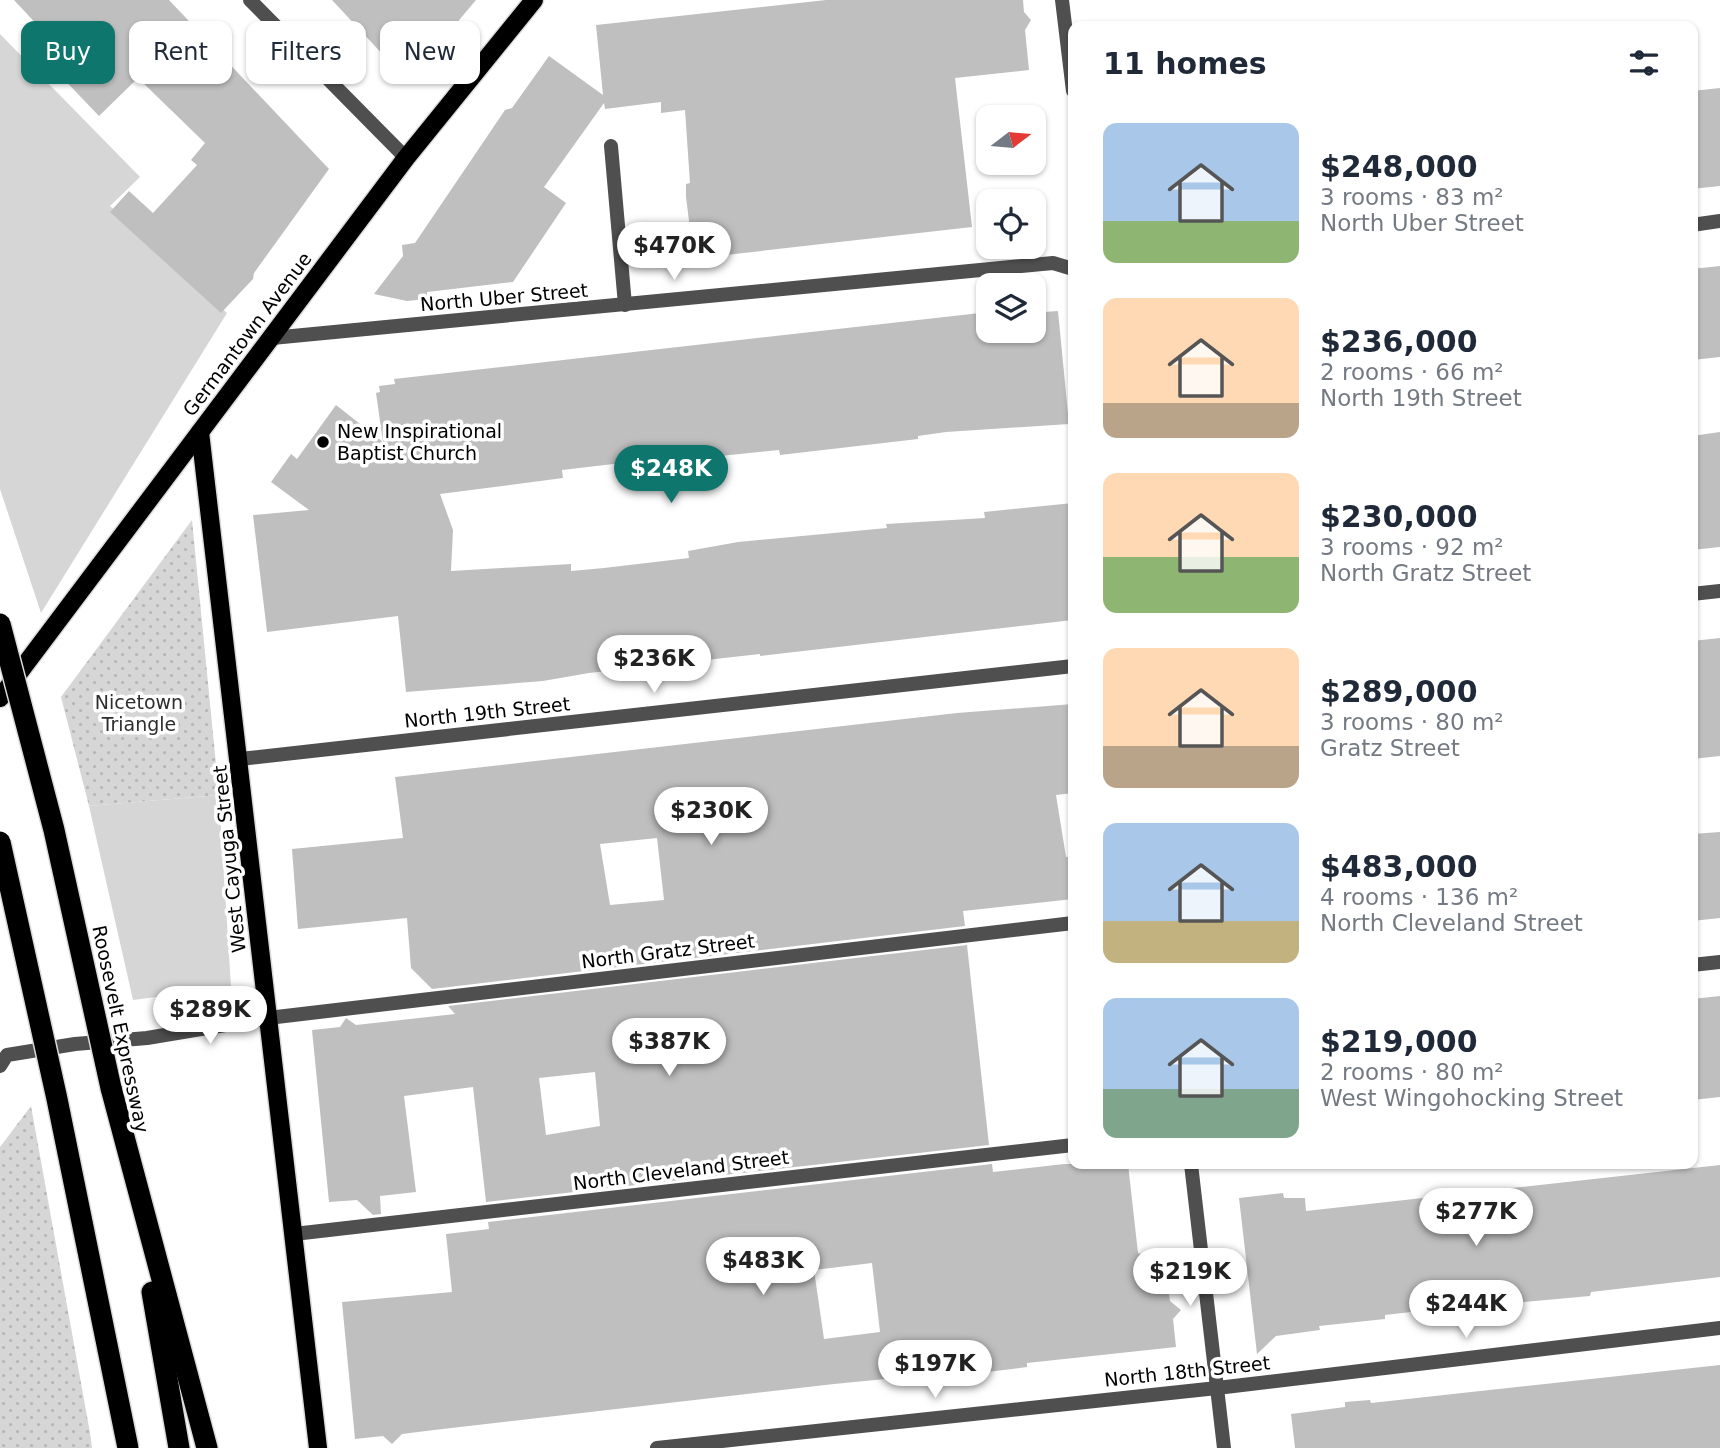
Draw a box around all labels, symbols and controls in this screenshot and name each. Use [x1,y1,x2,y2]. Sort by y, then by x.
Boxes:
chip: Buy [21,21,115,84]
chip: Rent [129,21,232,84]
chip: Filters [246,21,366,84]
chip: New [380,21,480,84]
icon: filters [1625,44,1663,82]
text: 11 homes [1103,46,1267,81]
north arrow [976,105,1046,175]
map controls [976,105,1046,343]
text: $248,000 [1320,149,1478,184]
icon: home [1159,151,1243,235]
text: 3 rooms · 83 m² [1320,184,1504,210]
button: locate [976,189,1046,259]
text: North Uber Street [1320,210,1524,236]
pin: $470K [625,222,723,282]
text: $470K [633,232,715,258]
street label: Germantown Avenue [178,248,316,420]
button: layers [976,273,1046,343]
street label: North Uber Street [419,279,589,315]
text: $236,000 [1320,324,1478,359]
icon: home [1159,326,1243,410]
text: 2 rooms · 66 m² [1320,359,1504,385]
text: North 19th Street [1320,385,1522,411]
place label: New Inspirational Baptist Church [337,420,502,464]
marker: New Inspirational Baptist Church [315,434,331,450]
pin: $248K [622,446,720,505]
text: $248K [630,455,712,481]
text: $230,000 [1320,499,1478,534]
icon: home [1159,501,1243,585]
text: 3 rooms · 92 m² [1320,534,1504,560]
text: North Gratz Street [1320,560,1531,586]
pin: $236K [605,636,703,695]
text: $236K [613,645,695,671]
text: $289,000 [1320,674,1478,709]
icon: home [1159,676,1243,760]
park label: Nicetown Triangle [95,691,183,735]
street label: North 19th Street [403,692,571,732]
text: 3 rooms · 80 m² [1320,709,1504,735]
text: Gratz Street [1320,735,1460,761]
street label: West Cayuga Street [208,764,250,954]
pin: $230K [662,788,760,847]
text: $230K [670,797,752,823]
text: $483,000 [1320,849,1478,884]
icon: home [1159,851,1243,935]
text: 4 rooms · 136 m² [1320,884,1518,910]
text: North Cleveland Street [1320,910,1583,936]
street label: Roosevelt Expressway [88,923,154,1135]
street label: North Gratz Street [580,929,756,973]
pin: $289K [161,986,259,1046]
text: $289K [169,996,251,1022]
pin: $387K [620,1018,718,1078]
text: $219,000 [1320,1024,1478,1059]
icon: home [1159,1026,1243,1110]
text: $387K [628,1028,710,1054]
text: 2 rooms · 80 m² [1320,1059,1504,1085]
text: West Wingohocking Street [1320,1085,1623,1111]
street label: North Cleveland Street [572,1146,790,1194]
pin: $277K [1427,1188,1525,1248]
text: $277K [1435,1198,1517,1224]
pin: $483K [714,1238,812,1297]
text: $483K [722,1247,804,1273]
pin: $219K [1141,1248,1239,1308]
text: $219K [1149,1258,1231,1284]
pin: $244K [1417,1280,1515,1340]
text: $244K [1425,1290,1507,1316]
pin: $197K [886,1340,984,1400]
text: $197K [894,1350,976,1376]
street label: North 18th Street [1103,1351,1271,1391]

